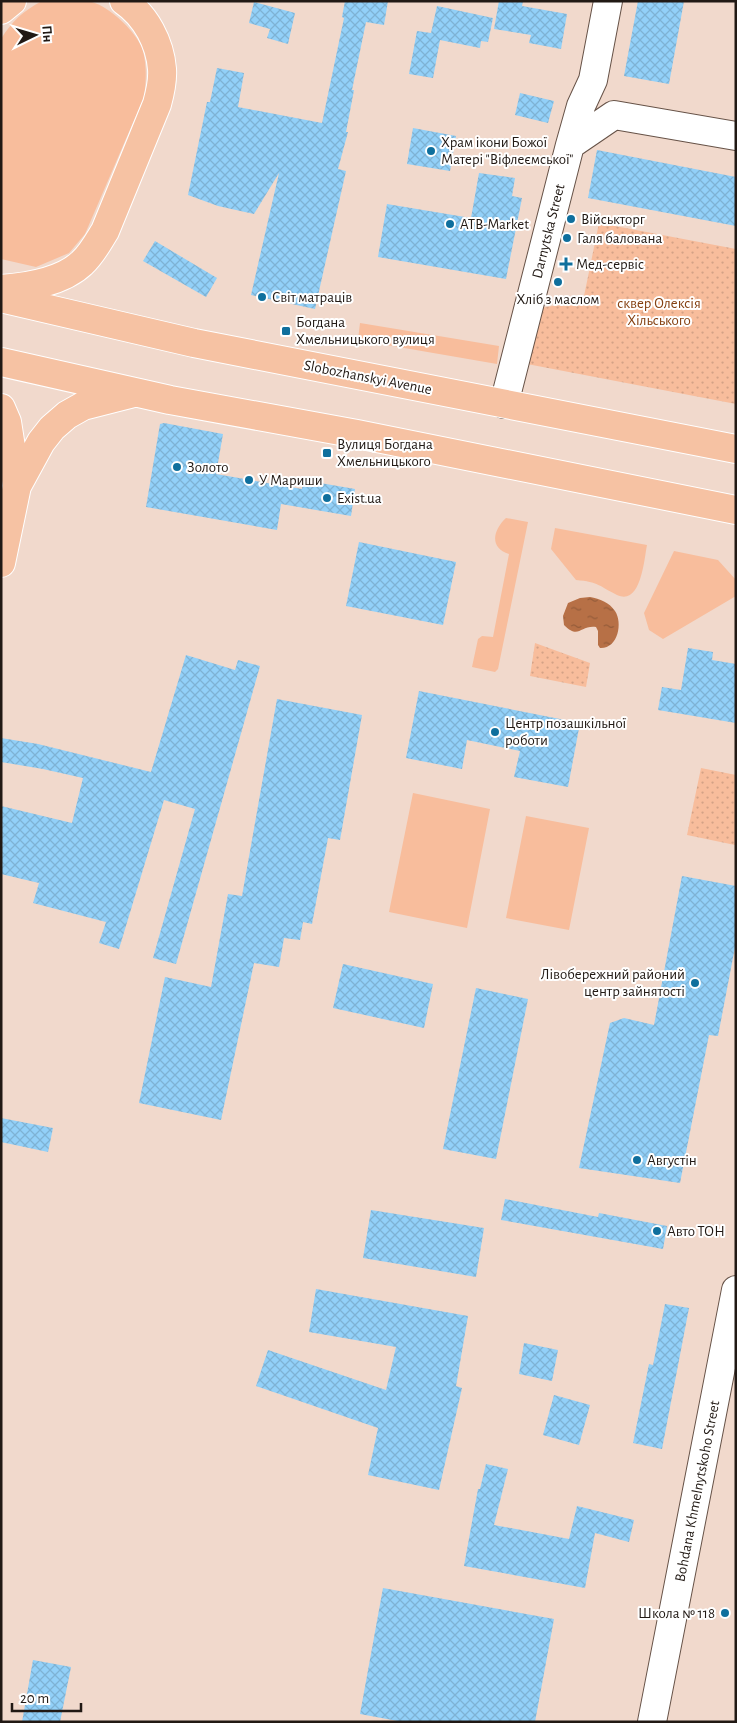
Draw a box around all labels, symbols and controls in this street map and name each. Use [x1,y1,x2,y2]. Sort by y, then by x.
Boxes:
north arrow [10,10,60,60]
text: Пн [39,25,55,43]
place label: Храм ікони Божої Матері "Віфлеємської" [441,135,573,167]
marker: Храм ікони Божої Матері "Віфлеємської" [425,145,437,157]
street label: Darnytska Street [530,182,568,280]
place label: Військторг [581,212,646,227]
marker: Військторг [565,213,577,225]
place label: ATB-Market [460,217,529,232]
marker: ATB-Market [444,218,456,230]
place label: Галя балована [577,231,663,246]
marker: Галя балована [561,232,573,244]
place label: Мед-сервіс [576,257,644,272]
marker: Мед-сервіс [560,258,572,270]
marker: Хліб з маслом [552,276,564,288]
place label: Світ матраців [272,290,352,305]
marker: Світ матраців [256,291,268,303]
place label: Хліб з маслом [516,292,600,307]
park label: сквер Олексія Хільського [617,296,701,328]
place label: Богдана Хмельницького вулиця [296,315,435,347]
marker: Богдана Хмельницького вулиця [280,325,292,337]
street label: Slobozhanskyi Avenue [303,358,433,397]
place label: Вулиця Богдана Хмельницького [337,437,433,469]
marker: Вулиця Богдана Хмельницького [321,447,333,459]
place label: Золото [187,460,228,475]
marker: Золото [171,461,183,473]
place label: У Мариши [259,473,323,488]
marker: У Мариши [243,474,255,486]
place label: Exist.ua [337,491,382,506]
marker: Exist.ua [321,492,333,504]
place label: Центр позашкільної роботи [505,716,627,748]
marker: Центр позашкільної роботи [489,726,501,738]
place label: Лівобережний районий центр зайнятості [541,967,685,999]
marker: Лівобережний районий центр зайнятості [689,977,701,989]
place label: Августін [647,1153,697,1168]
marker: Августін [631,1154,643,1166]
place label: Авто ТОН [667,1224,725,1239]
marker: Авто ТОН [651,1225,663,1237]
street label: Bohdana Khmelnytskoho Street [673,1399,722,1583]
place label: Школа № 118 [638,1606,715,1621]
marker: Школа № 118 [719,1607,731,1619]
scale bar [12,1680,81,1712]
text: 20 m [20,1691,49,1706]

